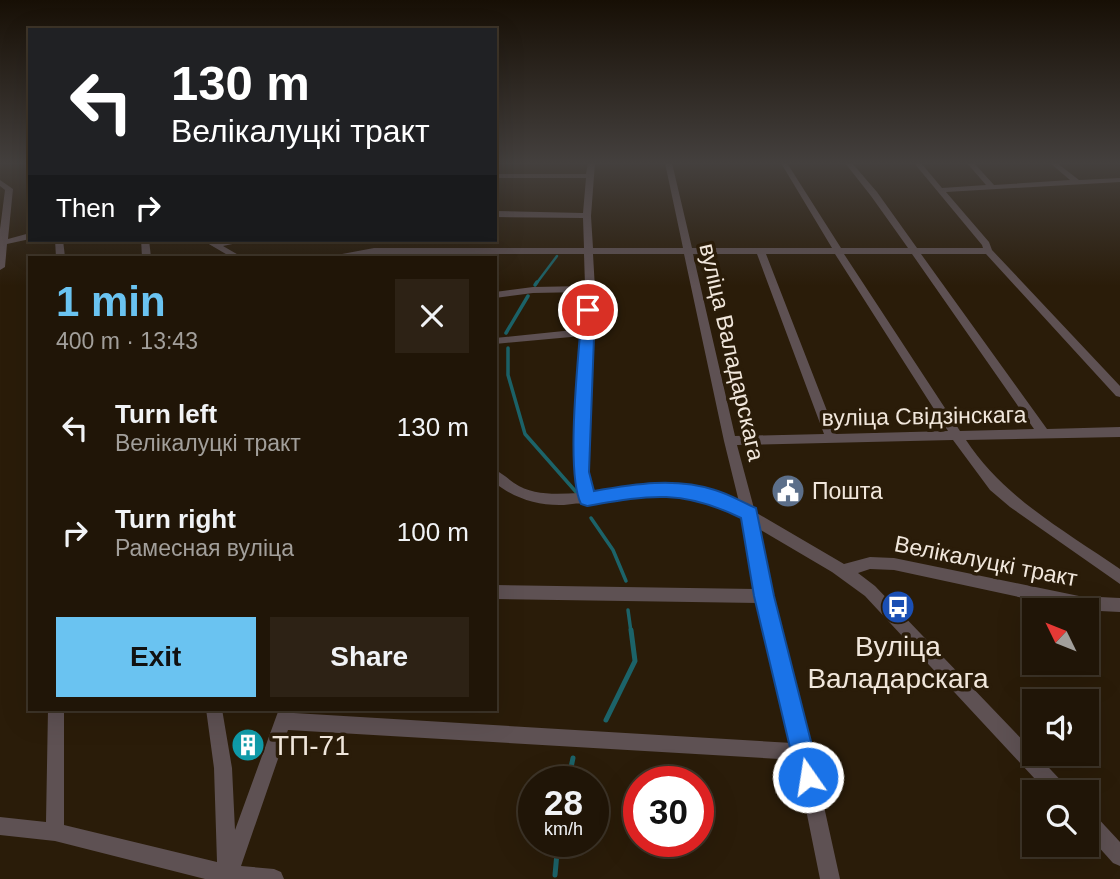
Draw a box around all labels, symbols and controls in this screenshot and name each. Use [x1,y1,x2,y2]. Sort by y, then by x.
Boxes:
icon: left [56,56,147,147]
text: 130 m [171,56,310,110]
text: Велікалуцкі тракт [171,113,430,149]
icon: right [129,189,167,227]
text: Then [56,193,115,223]
street label: вуліца Валадарскага [694,241,770,464]
text: 1 min [56,278,166,325]
button: close [395,279,469,353]
pin [558,280,618,340]
icon: arrive [569,291,607,329]
text: 400 m · 13:43 [56,328,198,354]
text: Turn left [115,399,217,429]
street label: вуліца Свідзінскага [821,401,1027,431]
icon: left [56,409,94,447]
text: 130 m [397,412,469,442]
text: Велікалуцкі тракт [115,430,301,456]
public building icon: Пошта [769,472,807,510]
place label: Пошта [812,478,883,504]
text: Turn right [115,504,236,534]
icon: right [56,514,94,552]
text: 100 m [397,517,469,547]
street label: Велікалуцкі тракт [892,531,1080,592]
text: Рамесная вуліца [115,535,294,561]
bus stop icon: Вуліца Валадарскага [879,588,917,626]
north arrow [1022,598,1099,676]
map controls [1022,598,1099,857]
button: Exit [56,617,256,697]
button: Share [270,617,469,697]
place label: Вуліца Валадарскага [807,631,989,694]
button: sound [1022,689,1099,766]
building icon: ТП-71 [229,726,267,764]
place label: ТП-71 [272,730,350,761]
position arrow [771,740,845,814]
speed limit sign: 30 [623,766,714,857]
button: search [1022,780,1099,857]
text: 28 [544,783,583,822]
text: km/h [544,819,583,839]

